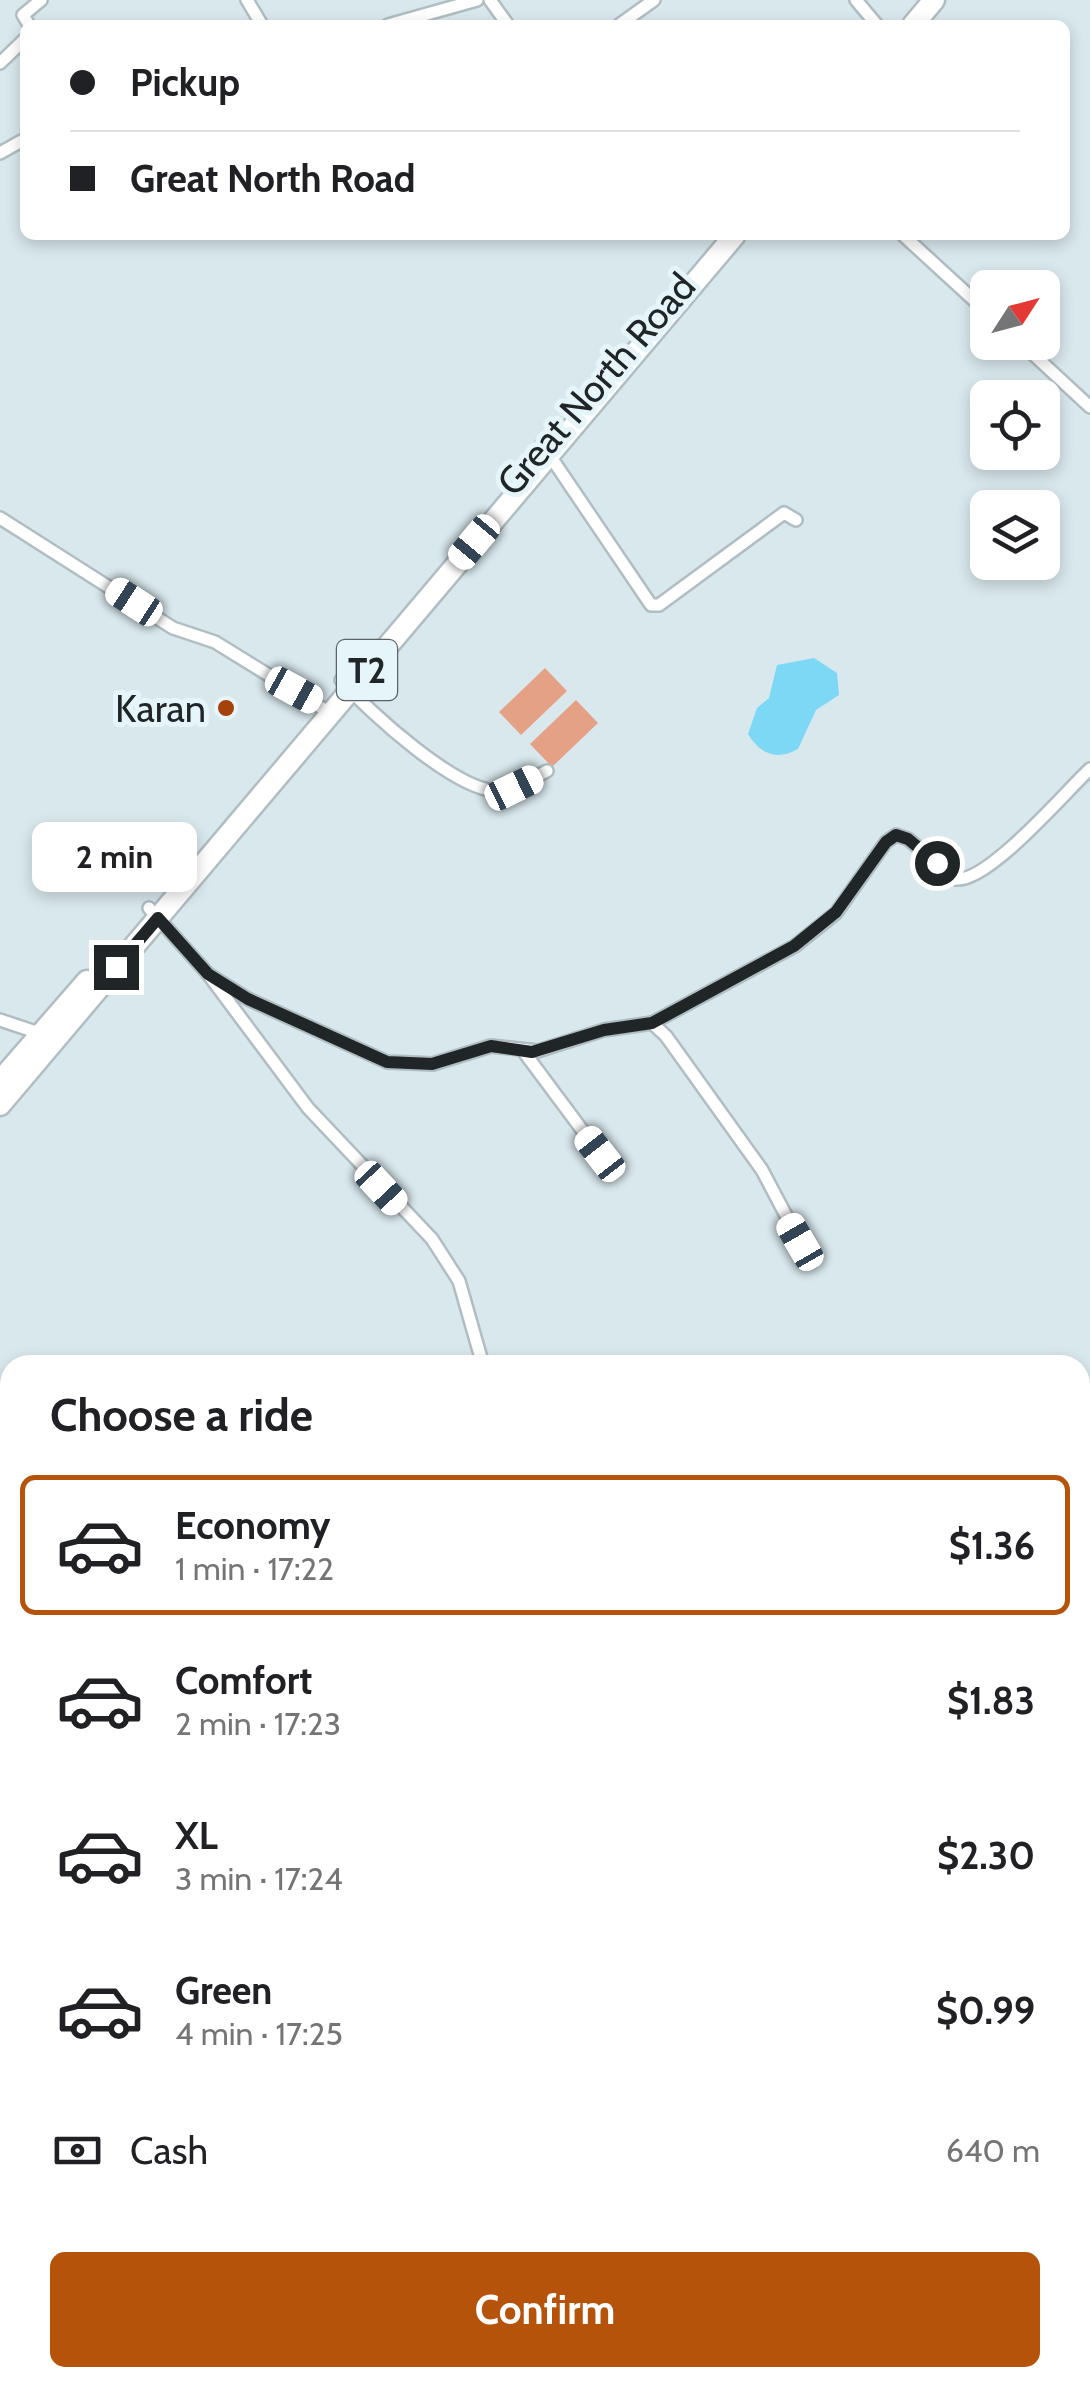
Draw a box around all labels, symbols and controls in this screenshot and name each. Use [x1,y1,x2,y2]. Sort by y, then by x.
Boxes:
text: Pickup [130,59,240,106]
text: Great North Road [130,155,415,202]
street label: Great North Road [487,263,705,505]
north arrow [970,270,1060,360]
map controls [970,270,1060,580]
button: locate [970,380,1060,470]
button: layers [970,490,1060,580]
car [443,509,505,575]
car [101,573,167,631]
road number: T2 [337,640,397,700]
car [260,662,328,718]
place label: Karan [115,685,206,732]
marker: Karan [215,697,237,719]
car [480,761,548,815]
callout: 2 min [34,822,198,892]
text: 2 min [76,837,153,876]
route start [915,841,960,886]
route end [94,945,139,990]
car [570,1121,630,1187]
car [350,1156,412,1220]
car [772,1209,828,1275]
text: Choose a ride [50,1388,313,1442]
icon: car [55,1500,145,1590]
text: Economy [175,1502,330,1549]
text: $1.36 [949,1522,1035,1569]
text: 1 min · 17:22 [175,1549,334,1588]
icon: car [55,1655,145,1745]
text: Comfort [175,1657,312,1704]
text: $1.83 [947,1677,1035,1724]
text: 2 min · 17:23 [175,1704,341,1743]
icon: car [55,1810,145,1900]
text: XL [175,1812,218,1859]
text: $2.30 [937,1832,1035,1879]
text: 3 min · 17:24 [175,1859,343,1898]
icon: car [55,1965,145,2055]
text: Green [175,1967,272,2014]
text: $0.99 [936,1987,1035,2034]
text: 4 min · 17:25 [175,2014,343,2053]
icon: cash [50,2123,105,2178]
text: Cash [130,2127,208,2174]
text: 640 m [946,2131,1040,2170]
button: Confirm [50,2252,1040,2367]

